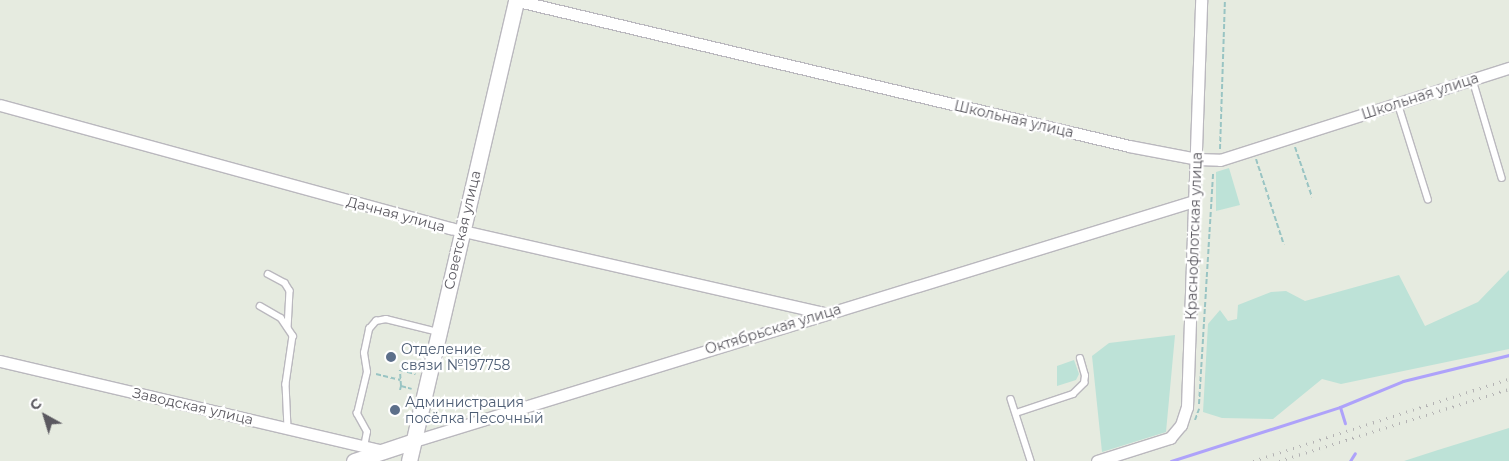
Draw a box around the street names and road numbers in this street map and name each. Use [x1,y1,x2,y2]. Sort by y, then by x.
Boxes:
street label: Школьная улица [1359,69,1481,123]
street label: Школьная улица [953,97,1075,141]
street label: Краснофлотская улица [1183,152,1205,320]
street label: Советская улица [440,169,484,291]
street label: Дачная улица [345,193,447,235]
street label: Октябрьская улица [703,300,843,358]
street label: Заводская улица [131,384,255,428]

